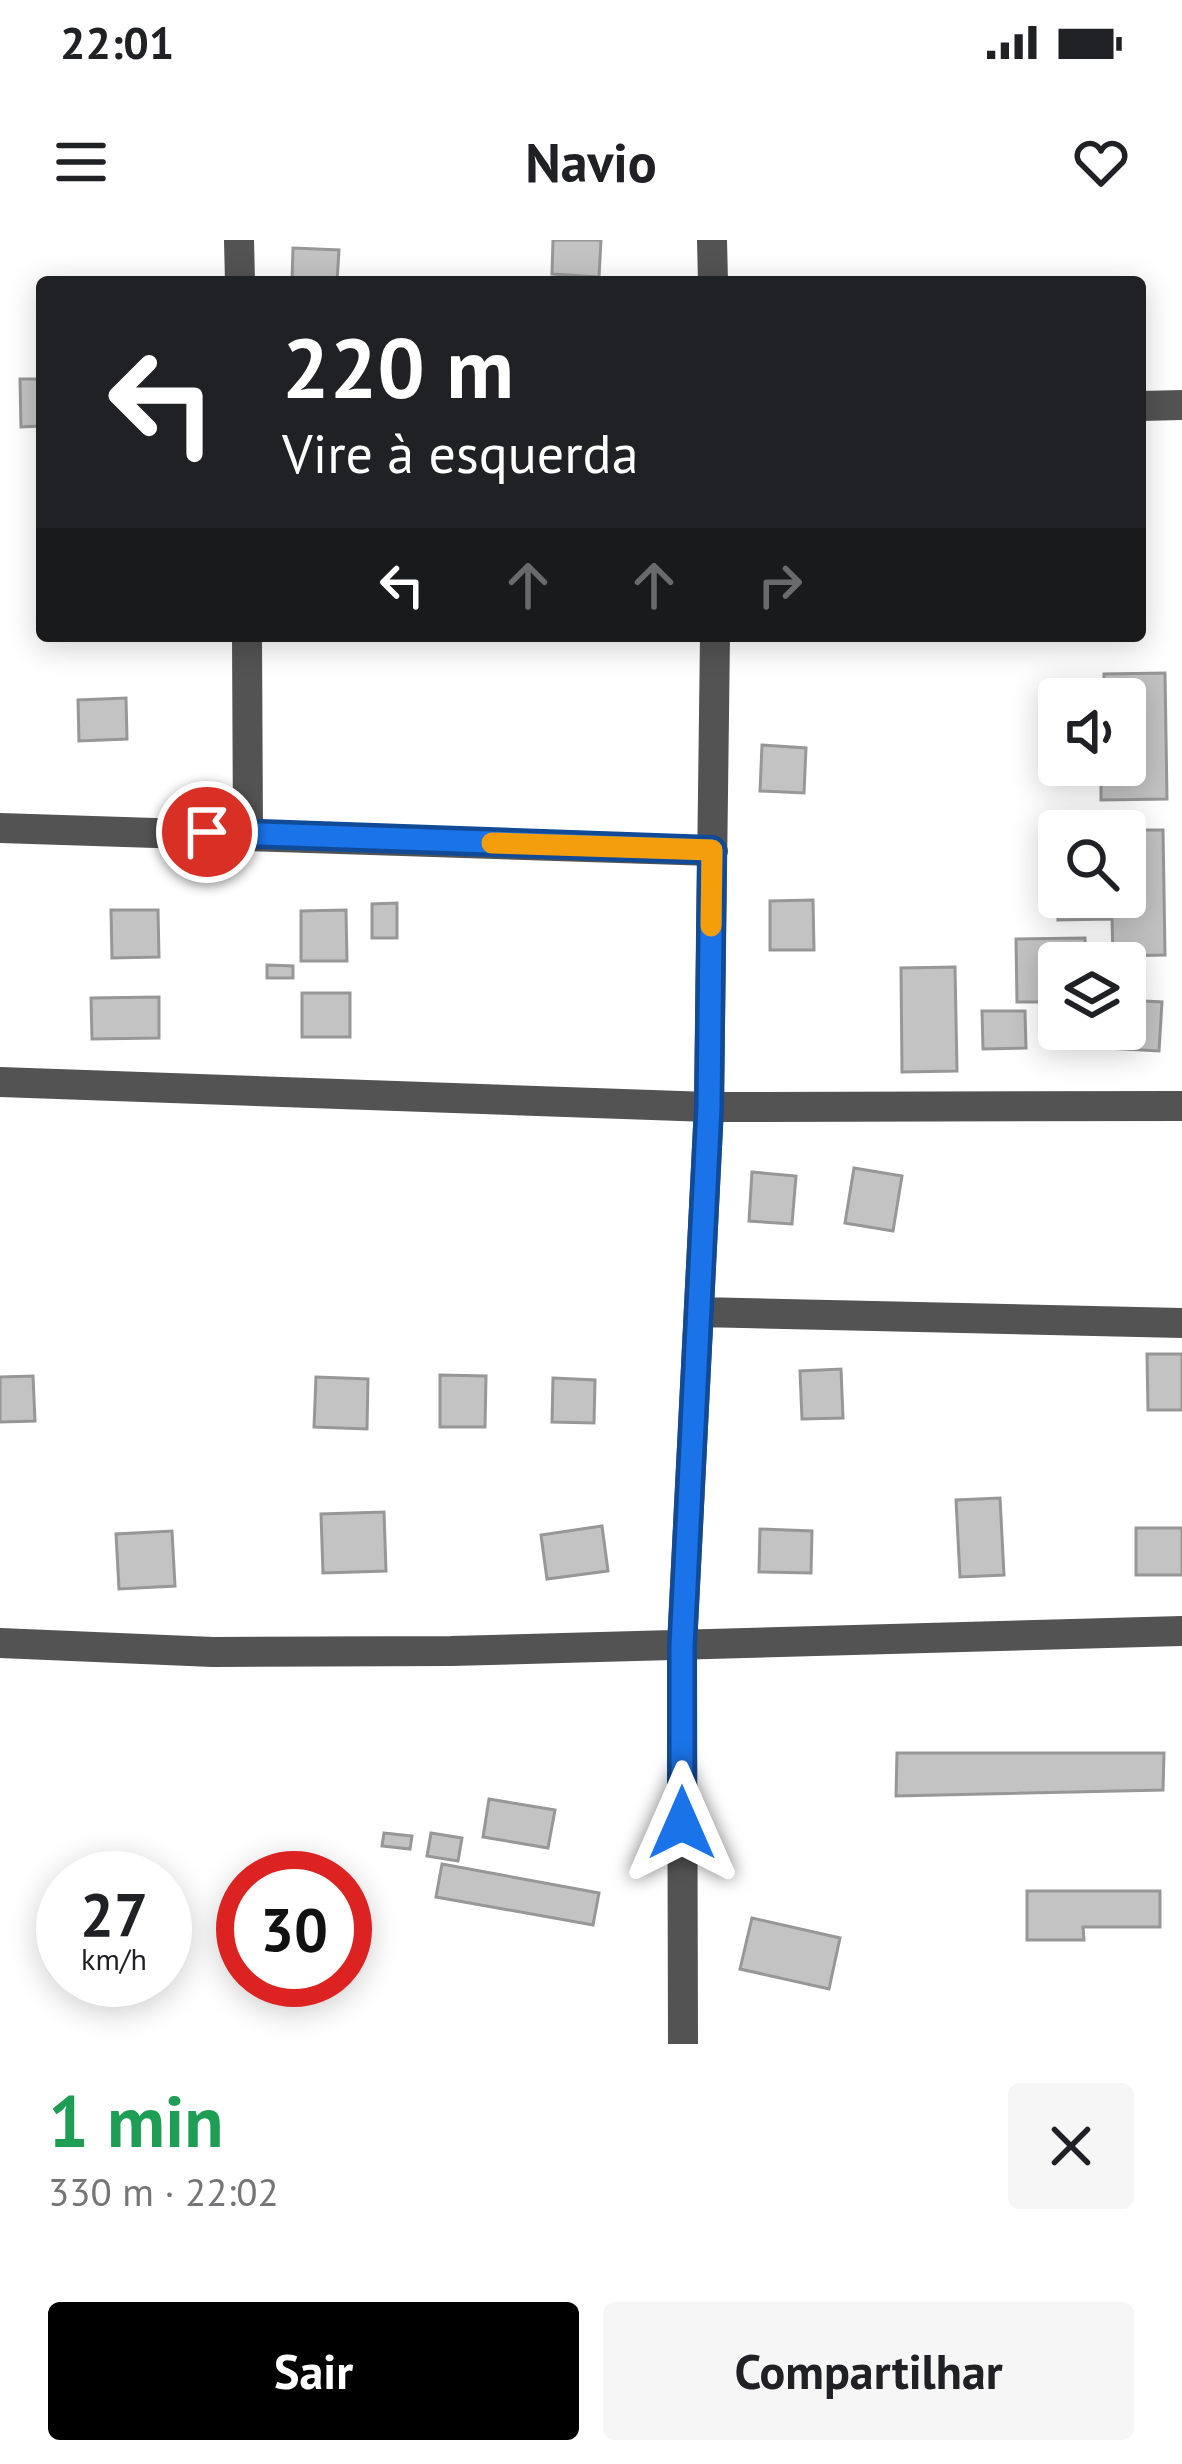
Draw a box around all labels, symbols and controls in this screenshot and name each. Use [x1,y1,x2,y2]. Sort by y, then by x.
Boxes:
text: 22:01 [60,13,174,71]
text: Navio [525,127,657,197]
icon: menu [48,129,114,195]
icon: heart [1068,129,1134,195]
text: 220 m [282,312,514,421]
icon: left [84,324,240,480]
text: Vire à esquerda [282,418,638,488]
icon: left [369,552,435,618]
icon: ahead [495,552,561,618]
icon: ahead [621,552,687,618]
icon: right [747,552,813,618]
map controls [1038,678,1146,1050]
button: sound [1038,678,1146,786]
pin [156,781,258,883]
icon: arrive [174,799,240,865]
button: search [1038,810,1146,918]
button: layers [1038,942,1146,1050]
position arrow [619,1760,745,1886]
speed limit sign: 30 [216,1851,372,2007]
text: 27 [80,1875,148,1953]
text: km/h [81,1939,147,1978]
text: 1 min [48,2074,224,2167]
button: close [1008,2083,1134,2209]
text: 330 m · 22:02 [48,2166,279,2217]
button: Sair [48,2302,579,2440]
button: Compartilhar [603,2302,1134,2440]

